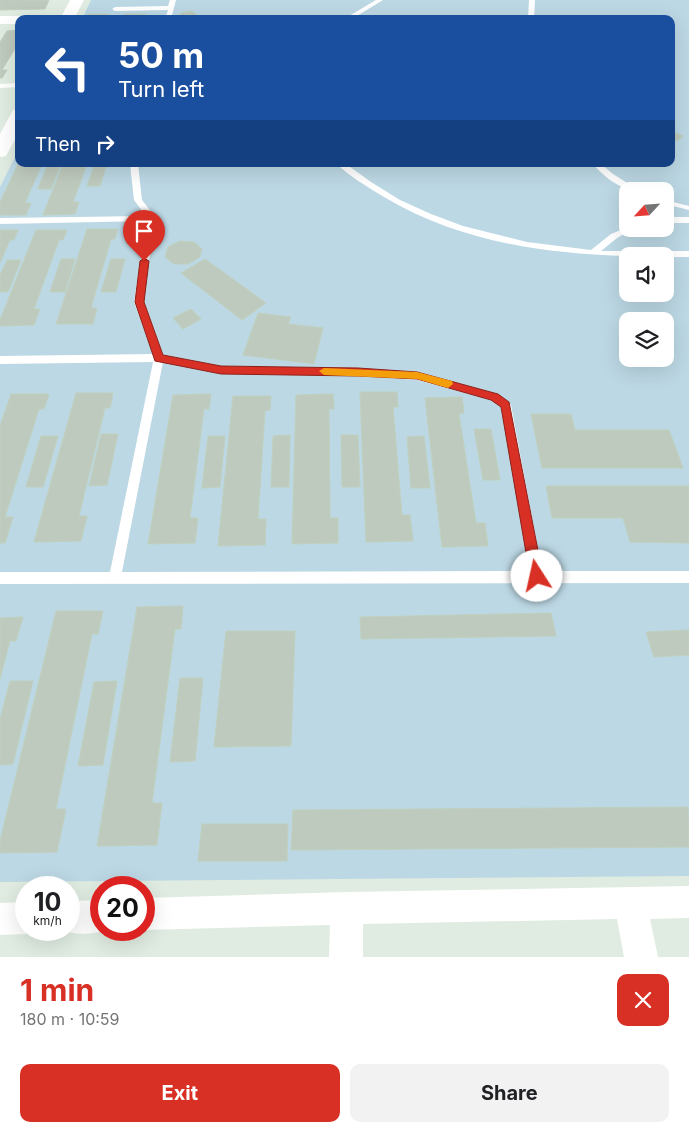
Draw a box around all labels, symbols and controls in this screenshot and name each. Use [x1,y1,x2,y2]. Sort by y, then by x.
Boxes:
text: 50 m [118,34,204,76]
icon: left [35,35,100,100]
text: Turn left [118,76,204,102]
icon: right [91,130,119,158]
text: Then [35,133,81,156]
north arrow [619,182,674,238]
map controls [619,182,674,367]
pin [123,210,165,261]
icon: arrive [130,217,158,245]
button: sound [619,247,674,302]
button: layers [619,312,674,367]
position arrow [510,549,562,601]
speed limit sign: 20 [90,876,155,941]
text: 10 [34,887,61,917]
text: km/h [33,913,62,928]
text: 1 min [20,972,94,1008]
button: close [617,974,669,1026]
text: 180 m · 10:59 [20,1009,119,1029]
button: Exit [20,1064,340,1122]
button: Share [350,1064,669,1122]

